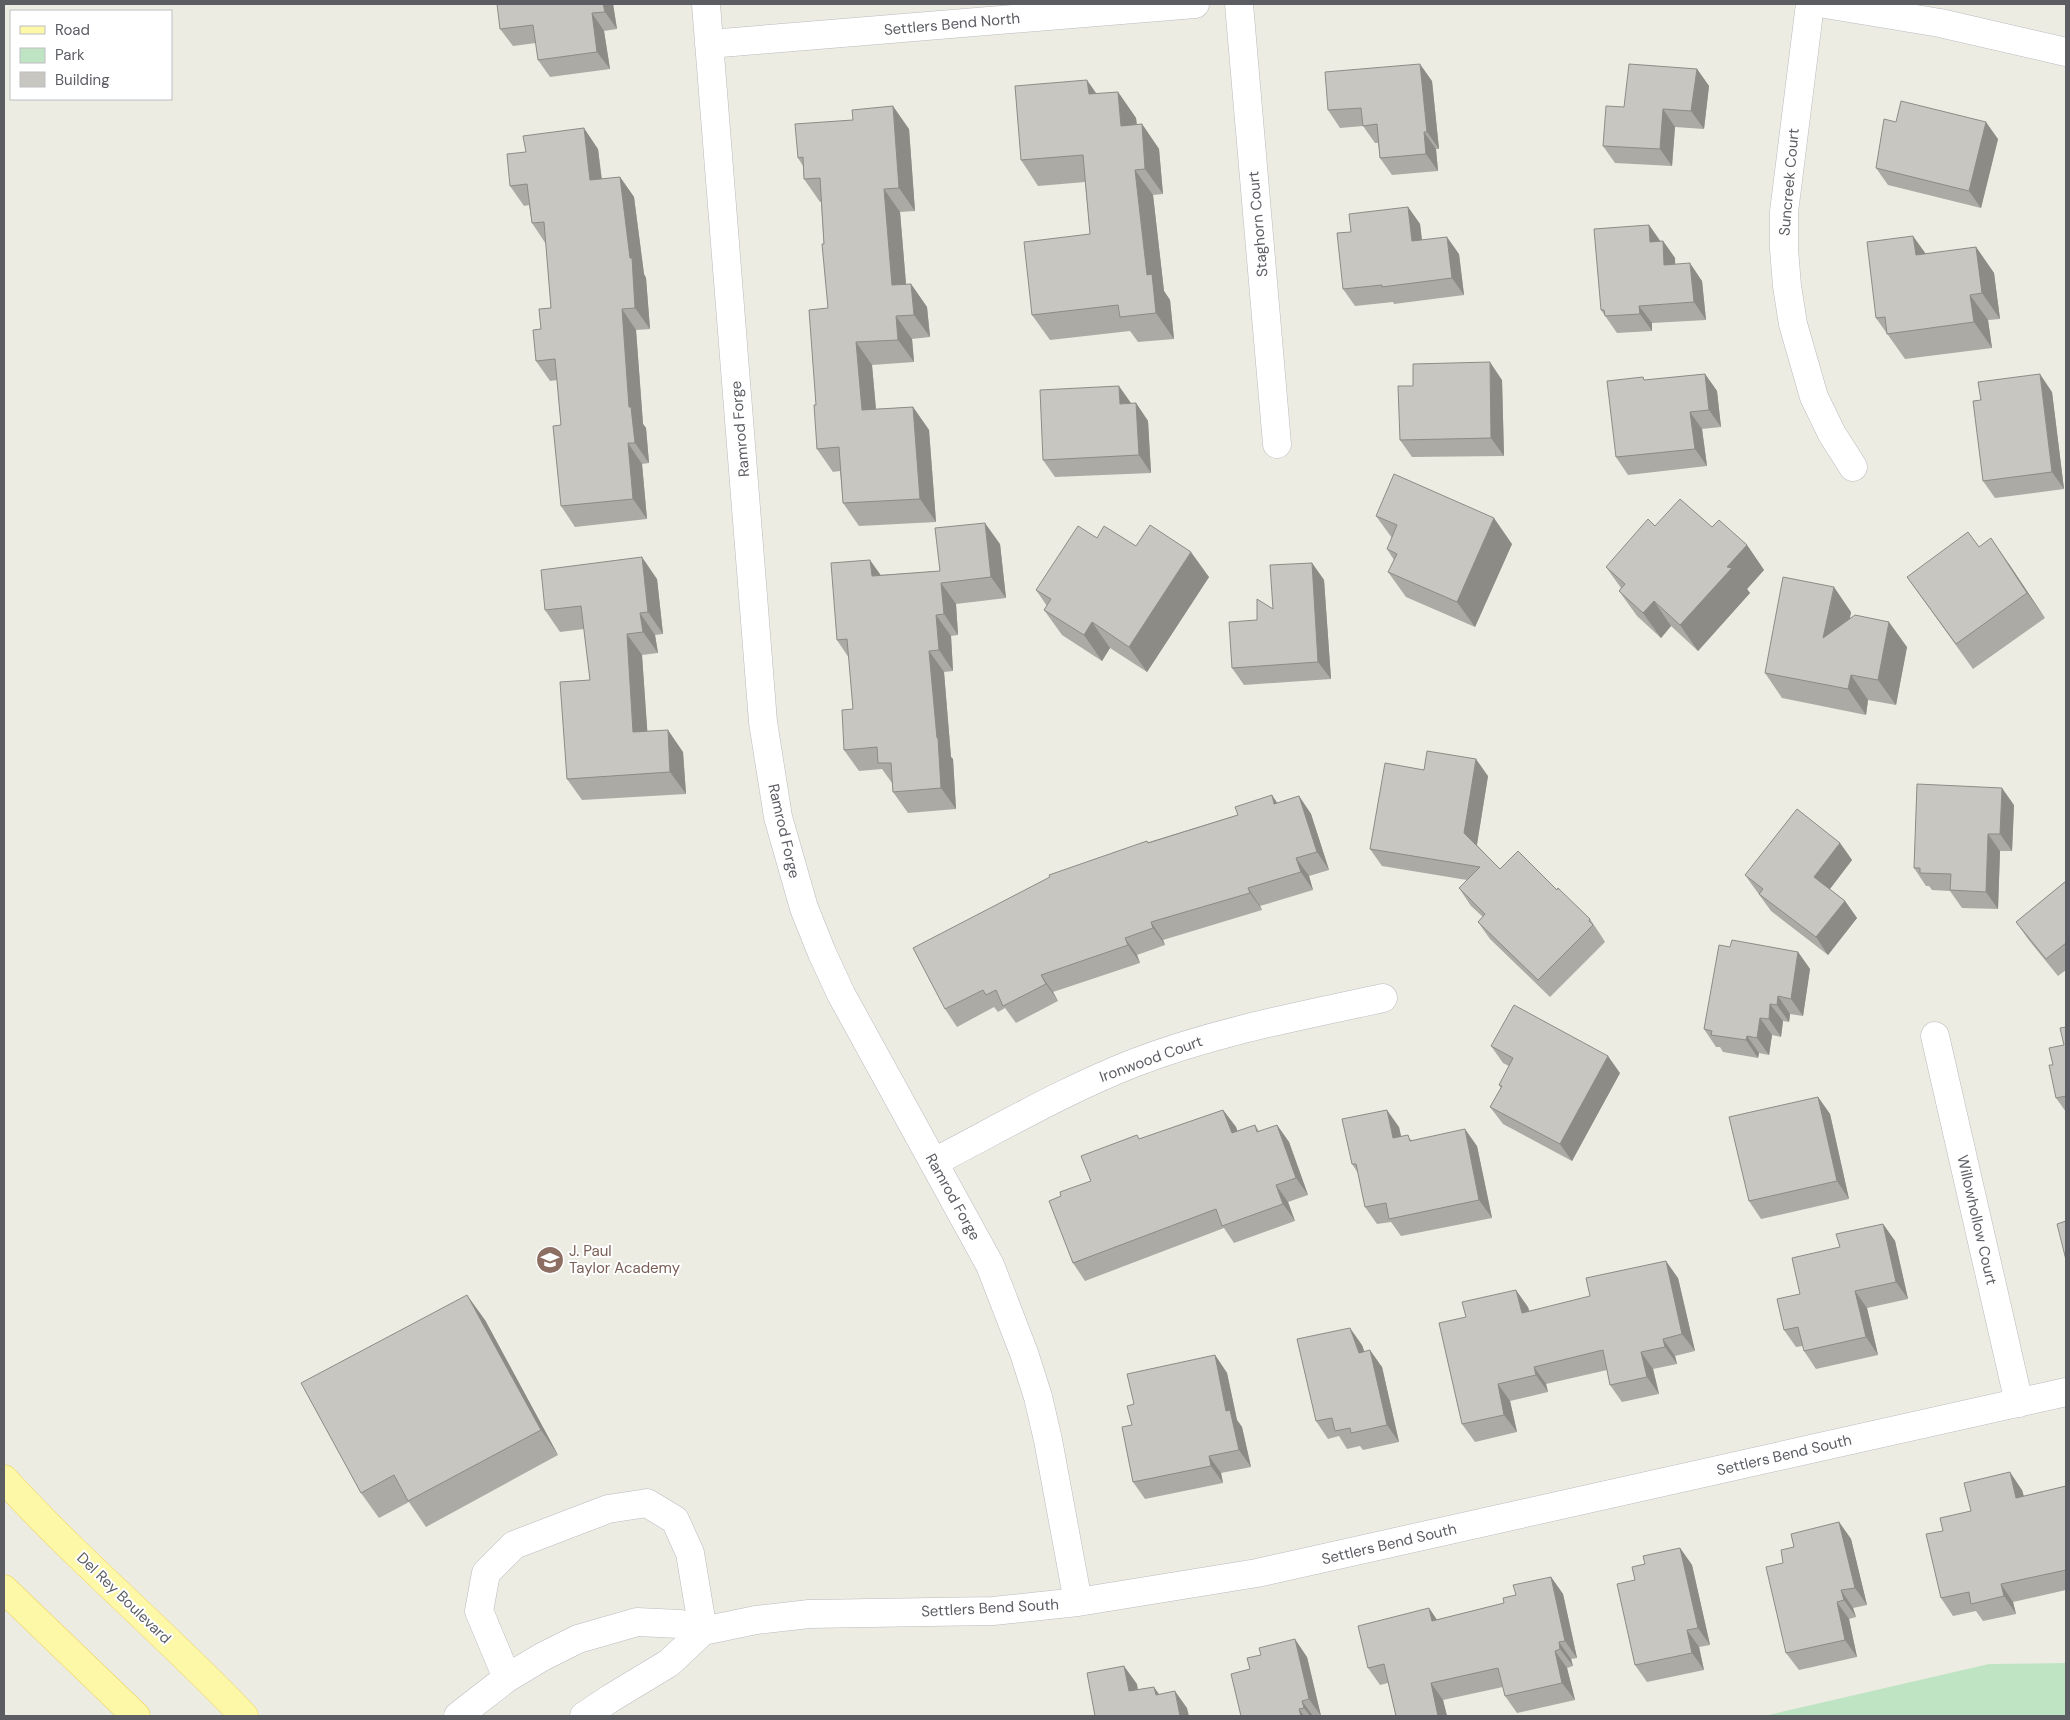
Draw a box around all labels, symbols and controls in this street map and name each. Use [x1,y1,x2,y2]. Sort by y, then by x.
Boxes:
street label: Settlers Bend North [883,8,1021,40]
legend [10,10,172,100]
text: Road [55,20,90,40]
text: Park [55,45,85,65]
text: Building [55,70,110,90]
street label: Suncreek Court [1774,127,1804,237]
street label: Staghorn Court [1243,170,1273,278]
street label: Ramrod Forge [726,380,754,478]
street label: Ramrod Forge [763,782,805,880]
street label: Ironwood Court [1097,1031,1205,1087]
street label: Ramrod Forge [921,1150,985,1244]
street label: Willowhollow Court [1952,1153,2002,1287]
place label: J. Paul Taylor Academy [569,1241,681,1278]
school or university icon: J. Paul Taylor Academy [535,1245,565,1275]
street label: Settlers Bend South [1715,1430,1853,1480]
street label: Settlers Bend South [1320,1519,1458,1569]
street label: Del Rey Boulevard [73,1548,175,1648]
street label: Settlers Bend South [921,1594,1059,1622]

